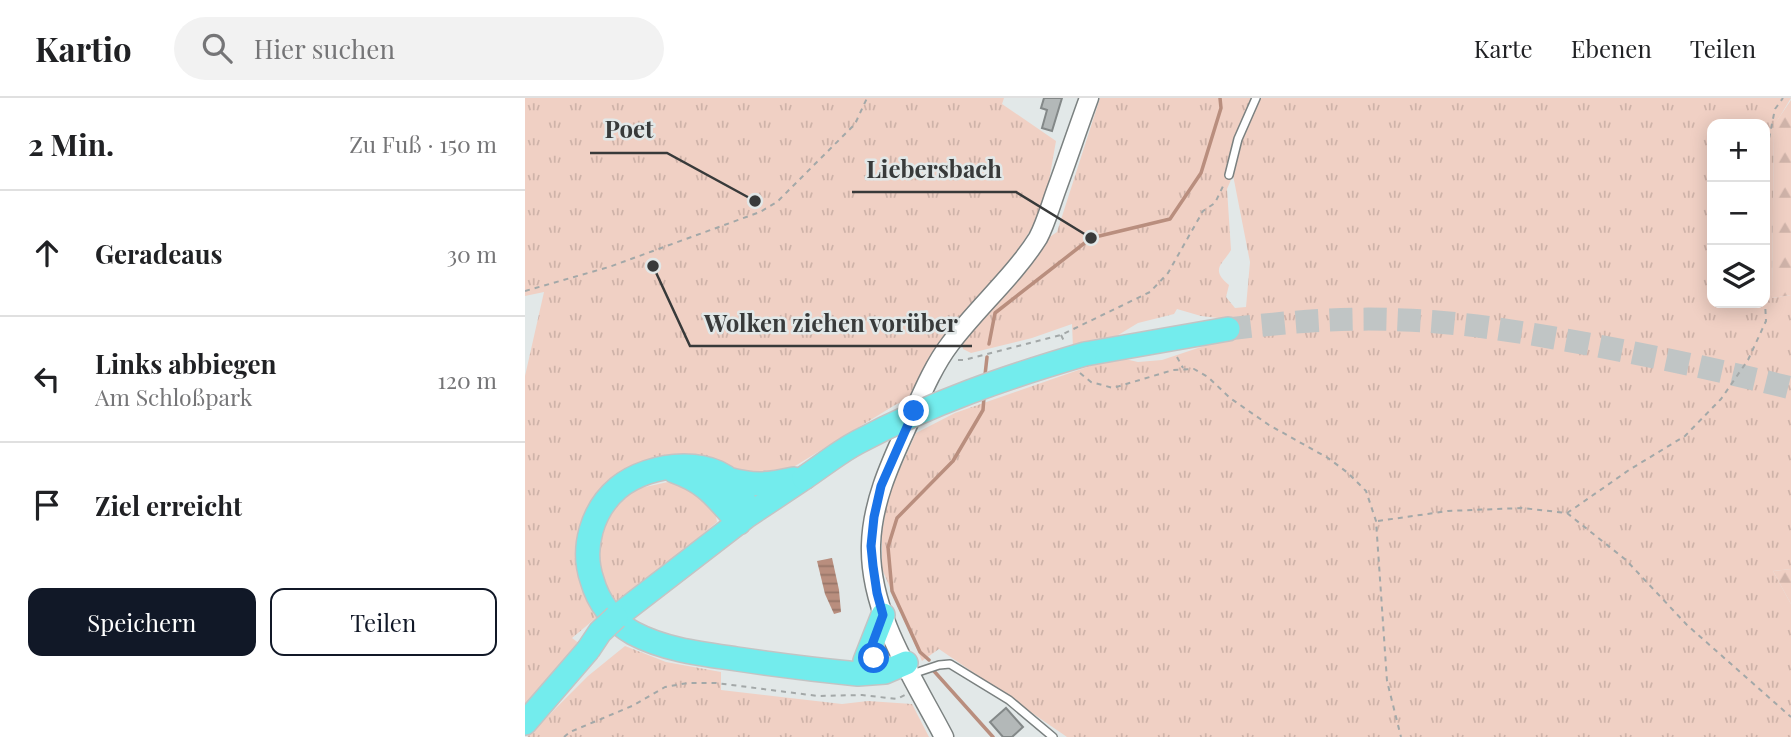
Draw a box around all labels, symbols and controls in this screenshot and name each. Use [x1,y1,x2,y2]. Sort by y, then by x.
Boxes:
search box [174,17,664,80]
text: Kartio [35,26,132,70]
icon: search [198,29,236,67]
text: Hier suchen [254,31,395,66]
text: Karte [1474,32,1533,64]
text: Ebenen [1571,32,1652,64]
text: Teilen [1690,32,1756,64]
callout: Poet [590,108,667,153]
text: Poet [604,112,654,144]
map controls [1707,119,1770,308]
button: + [1707,119,1770,182]
text: 2 Min. [28,124,114,164]
text: Zu Fuß · 150 m [349,128,497,159]
callout: Liebersbach [852,147,1016,192]
text: Liebersbach [866,152,1002,184]
button: − [1707,182,1770,245]
icon: ahead [28,234,66,272]
text: Geradeaus [95,236,223,271]
text: 30 m [447,238,497,269]
button: layers [1707,245,1770,308]
callout: Wolken ziehen vorüber [690,301,972,346]
text: Wolken ziehen vorüber [703,306,959,338]
text: Links abbiegen [95,346,276,381]
icon: left [28,360,66,398]
text: 120 m [438,364,497,395]
text: Am Schloßpark [95,381,252,412]
route end [898,395,929,426]
icon: arrive [28,486,66,524]
text: Ziel erreicht [95,488,242,523]
button: Speichern [28,588,256,656]
button: Teilen [270,588,497,656]
route start [858,642,889,673]

